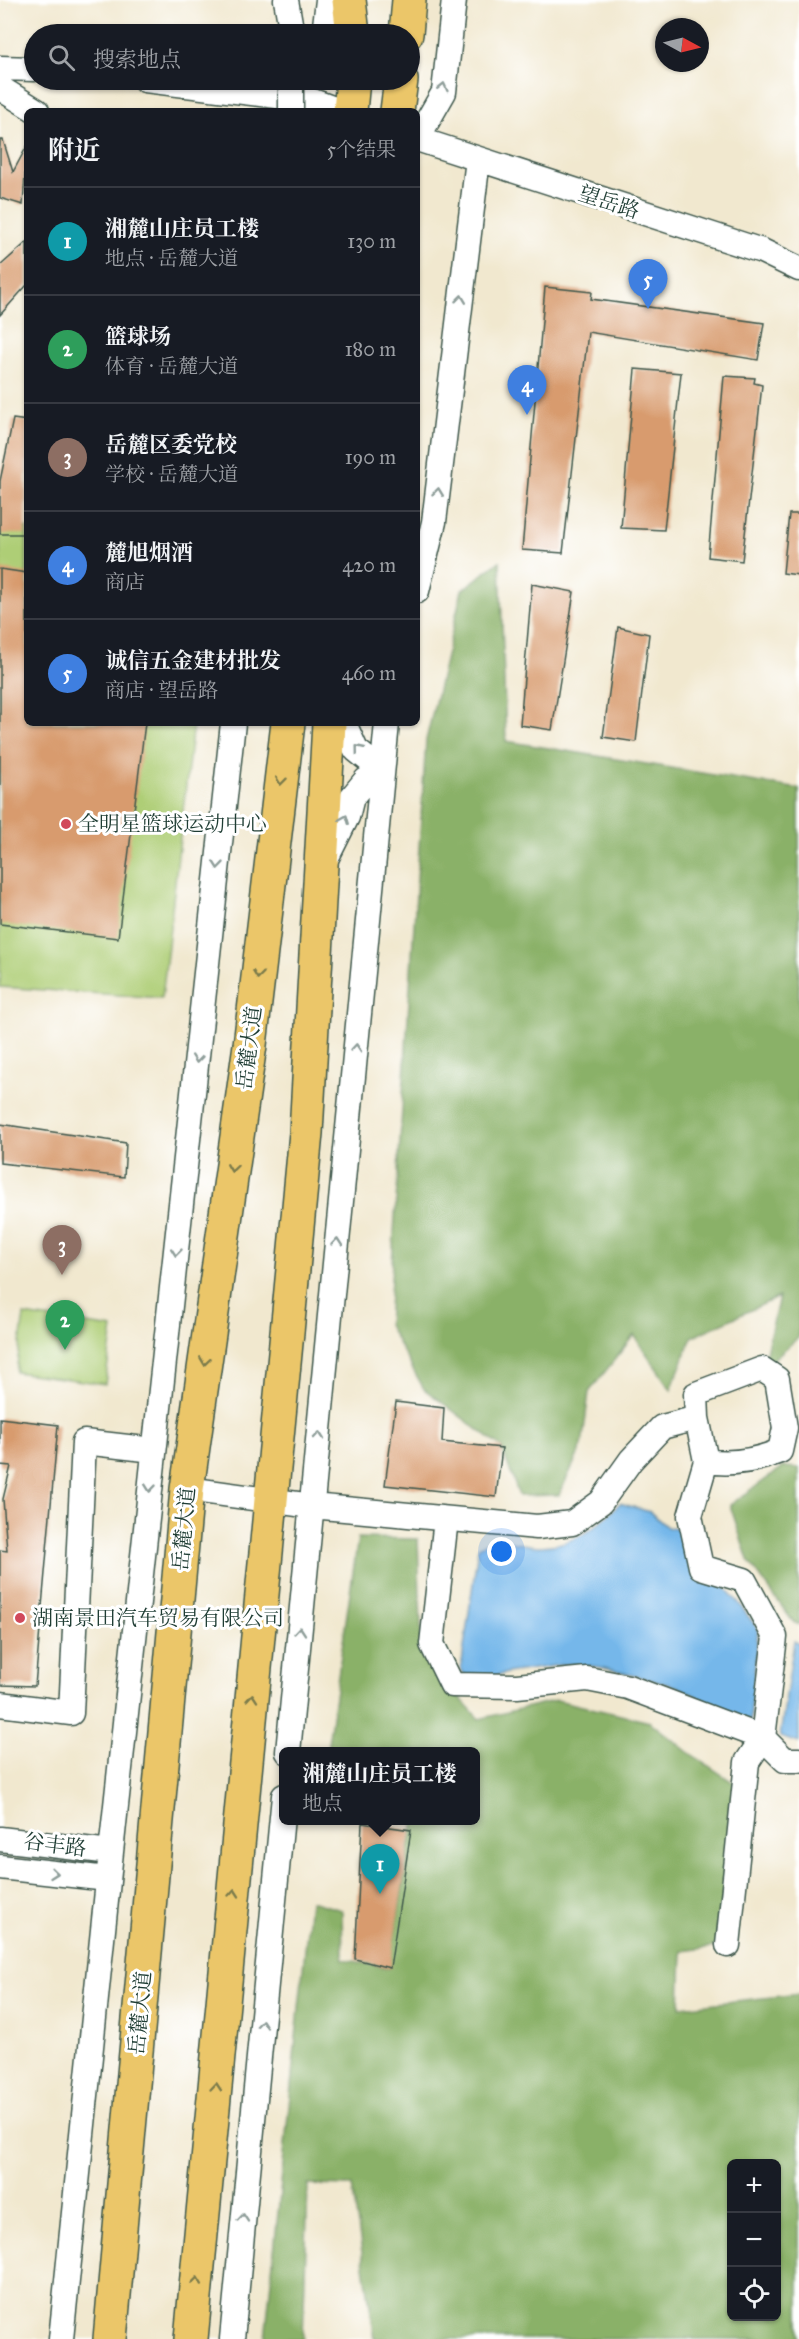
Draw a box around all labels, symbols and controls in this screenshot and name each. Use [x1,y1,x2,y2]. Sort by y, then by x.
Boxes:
north arrow [655,18,709,72]
search box [24,24,420,90]
icon: search [45,41,78,74]
text: 搜索地点 [93,46,181,73]
one-way arrow [436,82,449,92]
text: 附近 [48,134,100,166]
text: 5个结果 [327,137,396,161]
street label: 望岳路 [575,180,643,224]
text: 湘麓山庄员工楼 [105,215,259,242]
text: 1 [64,229,71,253]
text: 130 m [347,229,396,253]
text: 地点 · 岳麓大道 [105,246,238,270]
pin: 5 [628,260,668,309]
one-way arrow [454,294,467,303]
text: 篮球场 [105,323,171,350]
text: 2 [63,337,72,361]
text: 180 m [345,337,396,361]
text: 体育 · 岳麓大道 [105,354,238,378]
pin: 4 [508,366,546,415]
text: 岳麓区委党校 [105,431,237,458]
text: 3 [64,445,72,469]
text: 190 m [345,445,396,469]
text: 学校 · 岳麓大道 [105,462,238,486]
one-way arrow [431,488,443,497]
text: 麓旭烟酒 [105,539,193,566]
text: 4 [62,553,73,577]
text: 420 m [342,553,396,577]
text: 商店 [105,570,145,594]
text: 诚信五金建材批发 [105,647,281,674]
text: 5 [63,661,72,685]
text: 460 m [342,661,396,685]
text: 商店 · 望岳路 [105,678,218,702]
one-way arrow [355,745,366,756]
one-way arrow [276,777,288,786]
place label: 全明星篮球运动中心 [78,811,267,837]
one-way arrow [338,814,350,825]
marker: 全明星篮球运动中心 [59,817,73,831]
one-way arrow [212,860,225,869]
one-way arrow [252,970,265,979]
street label: 岳麓大道 [231,1005,267,1091]
one-way arrow [349,1044,362,1053]
one-way arrow [191,1054,204,1063]
one-way arrow [227,1163,239,1173]
pin: 3 [42,1226,82,1275]
one-way arrow [330,1238,343,1247]
one-way arrow [170,1248,183,1257]
pin: 2 [46,1300,84,1350]
one-way arrow [200,1356,212,1366]
one-way arrow [312,1432,325,1441]
one-way arrow [144,1483,157,1493]
street label: 岳麓大道 [167,1486,201,1572]
your location [487,1537,516,1566]
place label: 湖南景田汽车贸易有限公司 [32,1605,284,1631]
marker: 湖南景田汽车贸易有限公司 [13,1611,27,1625]
one-way arrow [293,1626,306,1635]
one-way arrow [245,1694,258,1703]
popup [279,1747,480,1825]
text: 湘麓山庄员工楼 [302,1760,457,1787]
text: 地点 [302,1791,342,1815]
street label: 谷丰路 [22,1828,88,1862]
pin: 1 [360,1844,400,1894]
one-way arrow [49,1866,59,1879]
one-way arrow [227,1888,240,1897]
street label: 岳麓大道 [123,1970,157,2056]
one-way arrow [255,2019,268,2029]
one-way arrow [209,2082,222,2091]
map controls [727,2159,781,2321]
button: + [727,2159,781,2213]
button: − [727,2213,781,2267]
one-way arrow [236,2214,249,2223]
button: locate [727,2267,781,2321]
one-way arrow [190,2276,203,2285]

